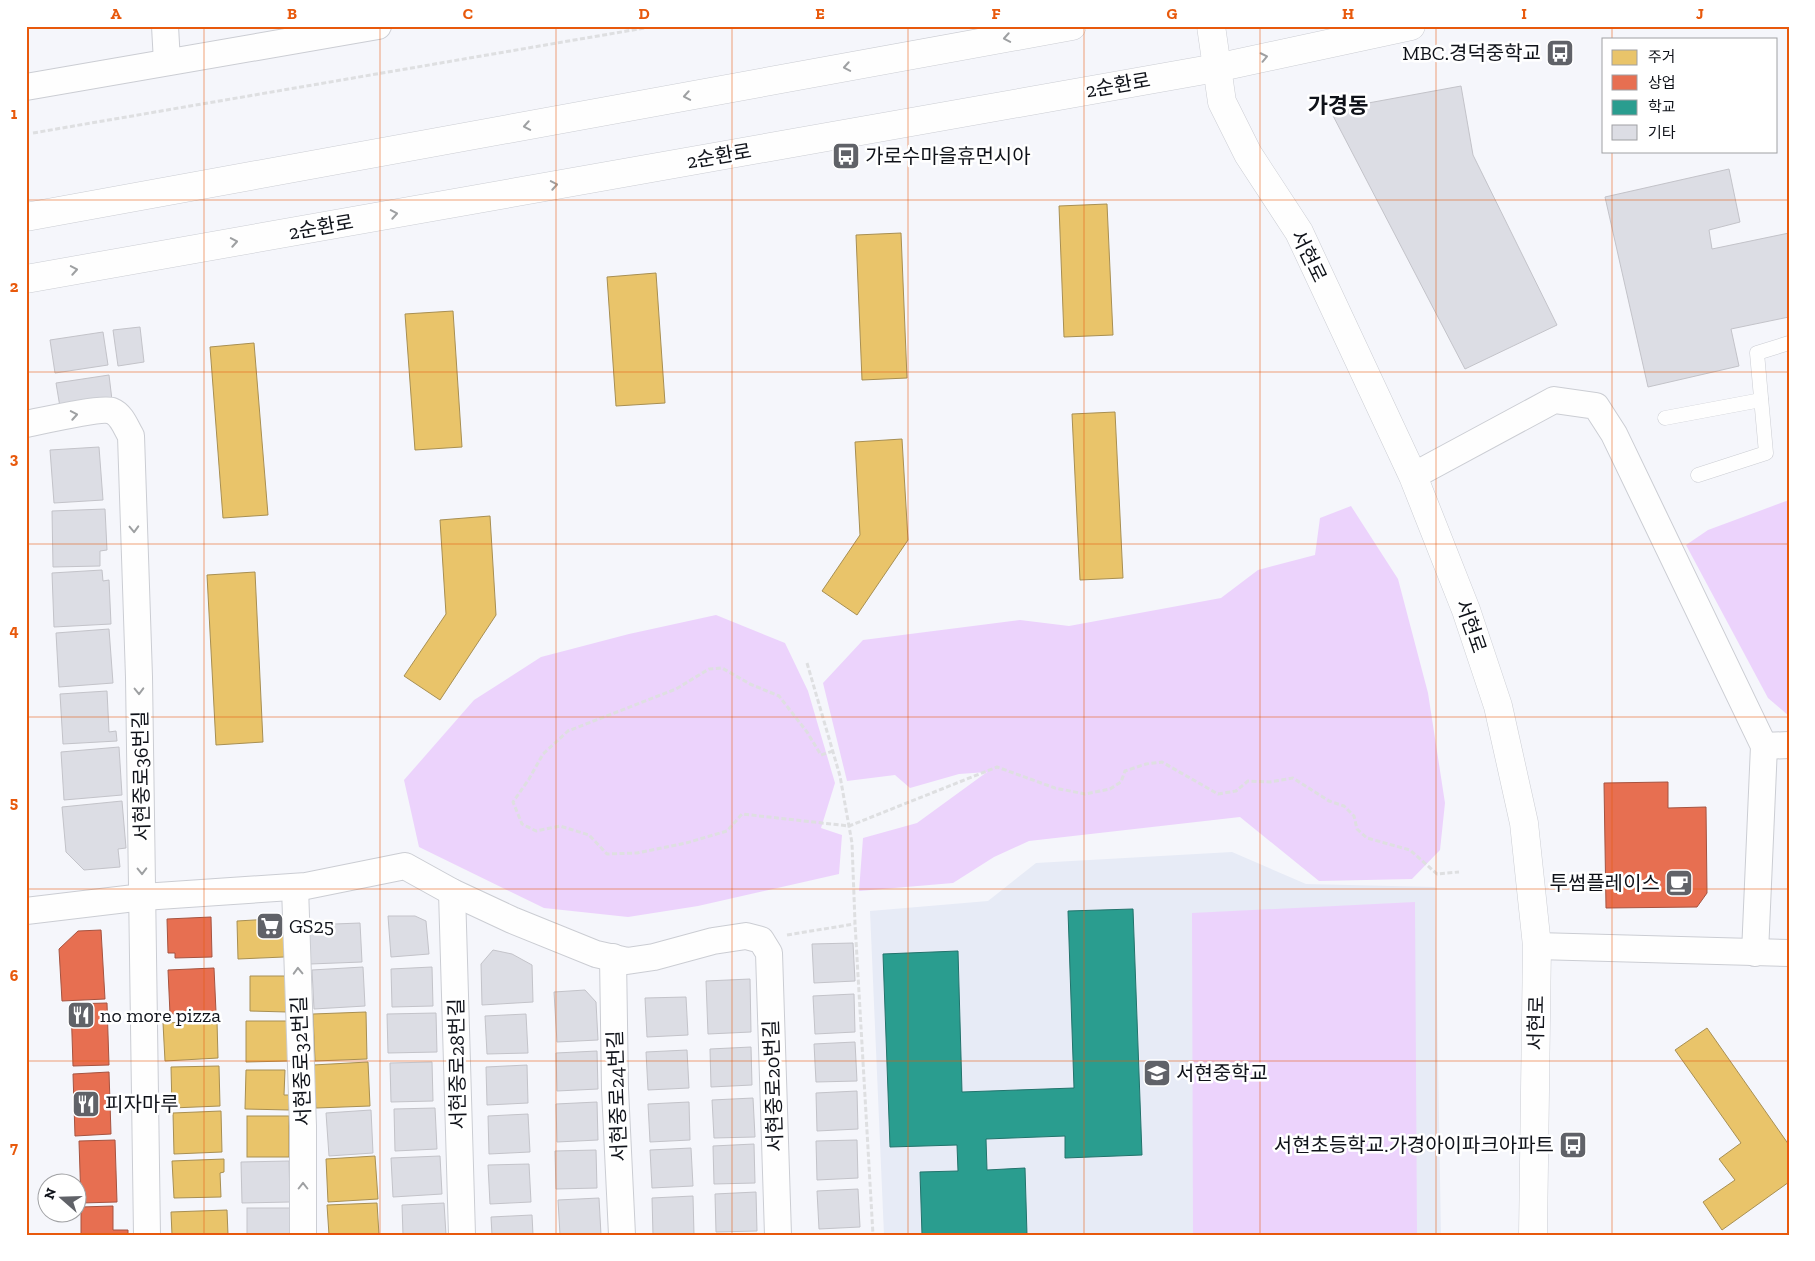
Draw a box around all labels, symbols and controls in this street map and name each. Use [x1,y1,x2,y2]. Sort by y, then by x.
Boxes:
text: A [111,4,122,23]
text: B [287,4,297,23]
text: C [463,4,473,23]
text: D [638,4,650,23]
text: E [815,4,825,23]
text: F [991,4,1001,23]
text: G [1167,4,1178,23]
text: H [1342,4,1354,23]
text: I [1521,4,1527,23]
text: J [1696,4,1704,23]
one-way arrow [1003,33,1011,43]
bus stop icon: MBC.경덕중학교 [1545,38,1575,68]
legend [1602,38,1778,152]
place label: MBC.경덕중학교 [1402,41,1541,65]
text: 주거 [1648,48,1676,66]
one-way arrow [1260,53,1268,63]
one-way arrow [843,62,851,72]
street label: 2순환로 [1084,67,1152,103]
text: 상업 [1648,74,1676,92]
one-way arrow [683,91,692,101]
district label: 가경동 [1308,92,1368,119]
text: 학교 [1648,98,1676,116]
text: 1 [11,104,18,123]
one-way arrow [523,120,532,130]
text: 기타 [1648,124,1676,142]
street label: 2순환로 [685,138,753,174]
bus stop icon: 가로수마을휴먼시아 [831,141,861,171]
place label: 가로수마을휴먼시아 [865,144,1031,168]
one-way arrow [550,181,559,191]
street label: 2순환로 [287,209,355,245]
one-way arrow [390,209,399,219]
street label: 서현로 [1286,226,1332,286]
one-way arrow [230,237,239,247]
one-way arrow [70,266,79,276]
text: 2 [10,277,19,296]
one-way arrow [70,411,79,421]
text: 3 [10,449,19,468]
one-way arrow [128,525,139,533]
street label: 서현로 [1451,596,1491,656]
text: 4 [9,621,19,640]
one-way arrow [134,688,144,695]
street label: 서현중로36번길 [128,710,154,842]
text: 5 [10,793,18,812]
one-way arrow [137,868,147,875]
cafe icon: 투썸플레이스 [1664,868,1694,898]
place label: 투썸플레이스 [1550,871,1660,895]
supermarket icon: GS25 [255,911,285,941]
place label: GS25 [289,914,334,938]
text: 6 [10,966,19,985]
one-way arrow [293,967,303,974]
street label: 서현중로32번길 [287,995,315,1127]
street label: 서현로 [1524,995,1548,1051]
street label: 서현중로28번길 [444,998,470,1130]
restaurant icon: no more pizza [66,1000,96,1030]
place label: no more pizza [100,1003,221,1027]
street label: 서현중로20번길 [759,1020,787,1152]
street label: 서현중로24번길 [603,1030,631,1162]
school or university icon: 서현중학교 [1142,1058,1172,1088]
place label: 서현중학교 [1176,1061,1268,1085]
restaurant icon: 피자마루 [71,1089,101,1119]
place label: 피자마루 [105,1092,179,1116]
bus stop icon: 서현초등학교.가경아이파크아파트 [1558,1130,1588,1160]
place label: 서현초등학교.가경아이파크아파트 [1274,1133,1554,1157]
text: 7 [10,1138,18,1157]
north arrow [38,1174,88,1224]
one-way arrow [298,1182,308,1190]
text: N [40,1185,60,1202]

